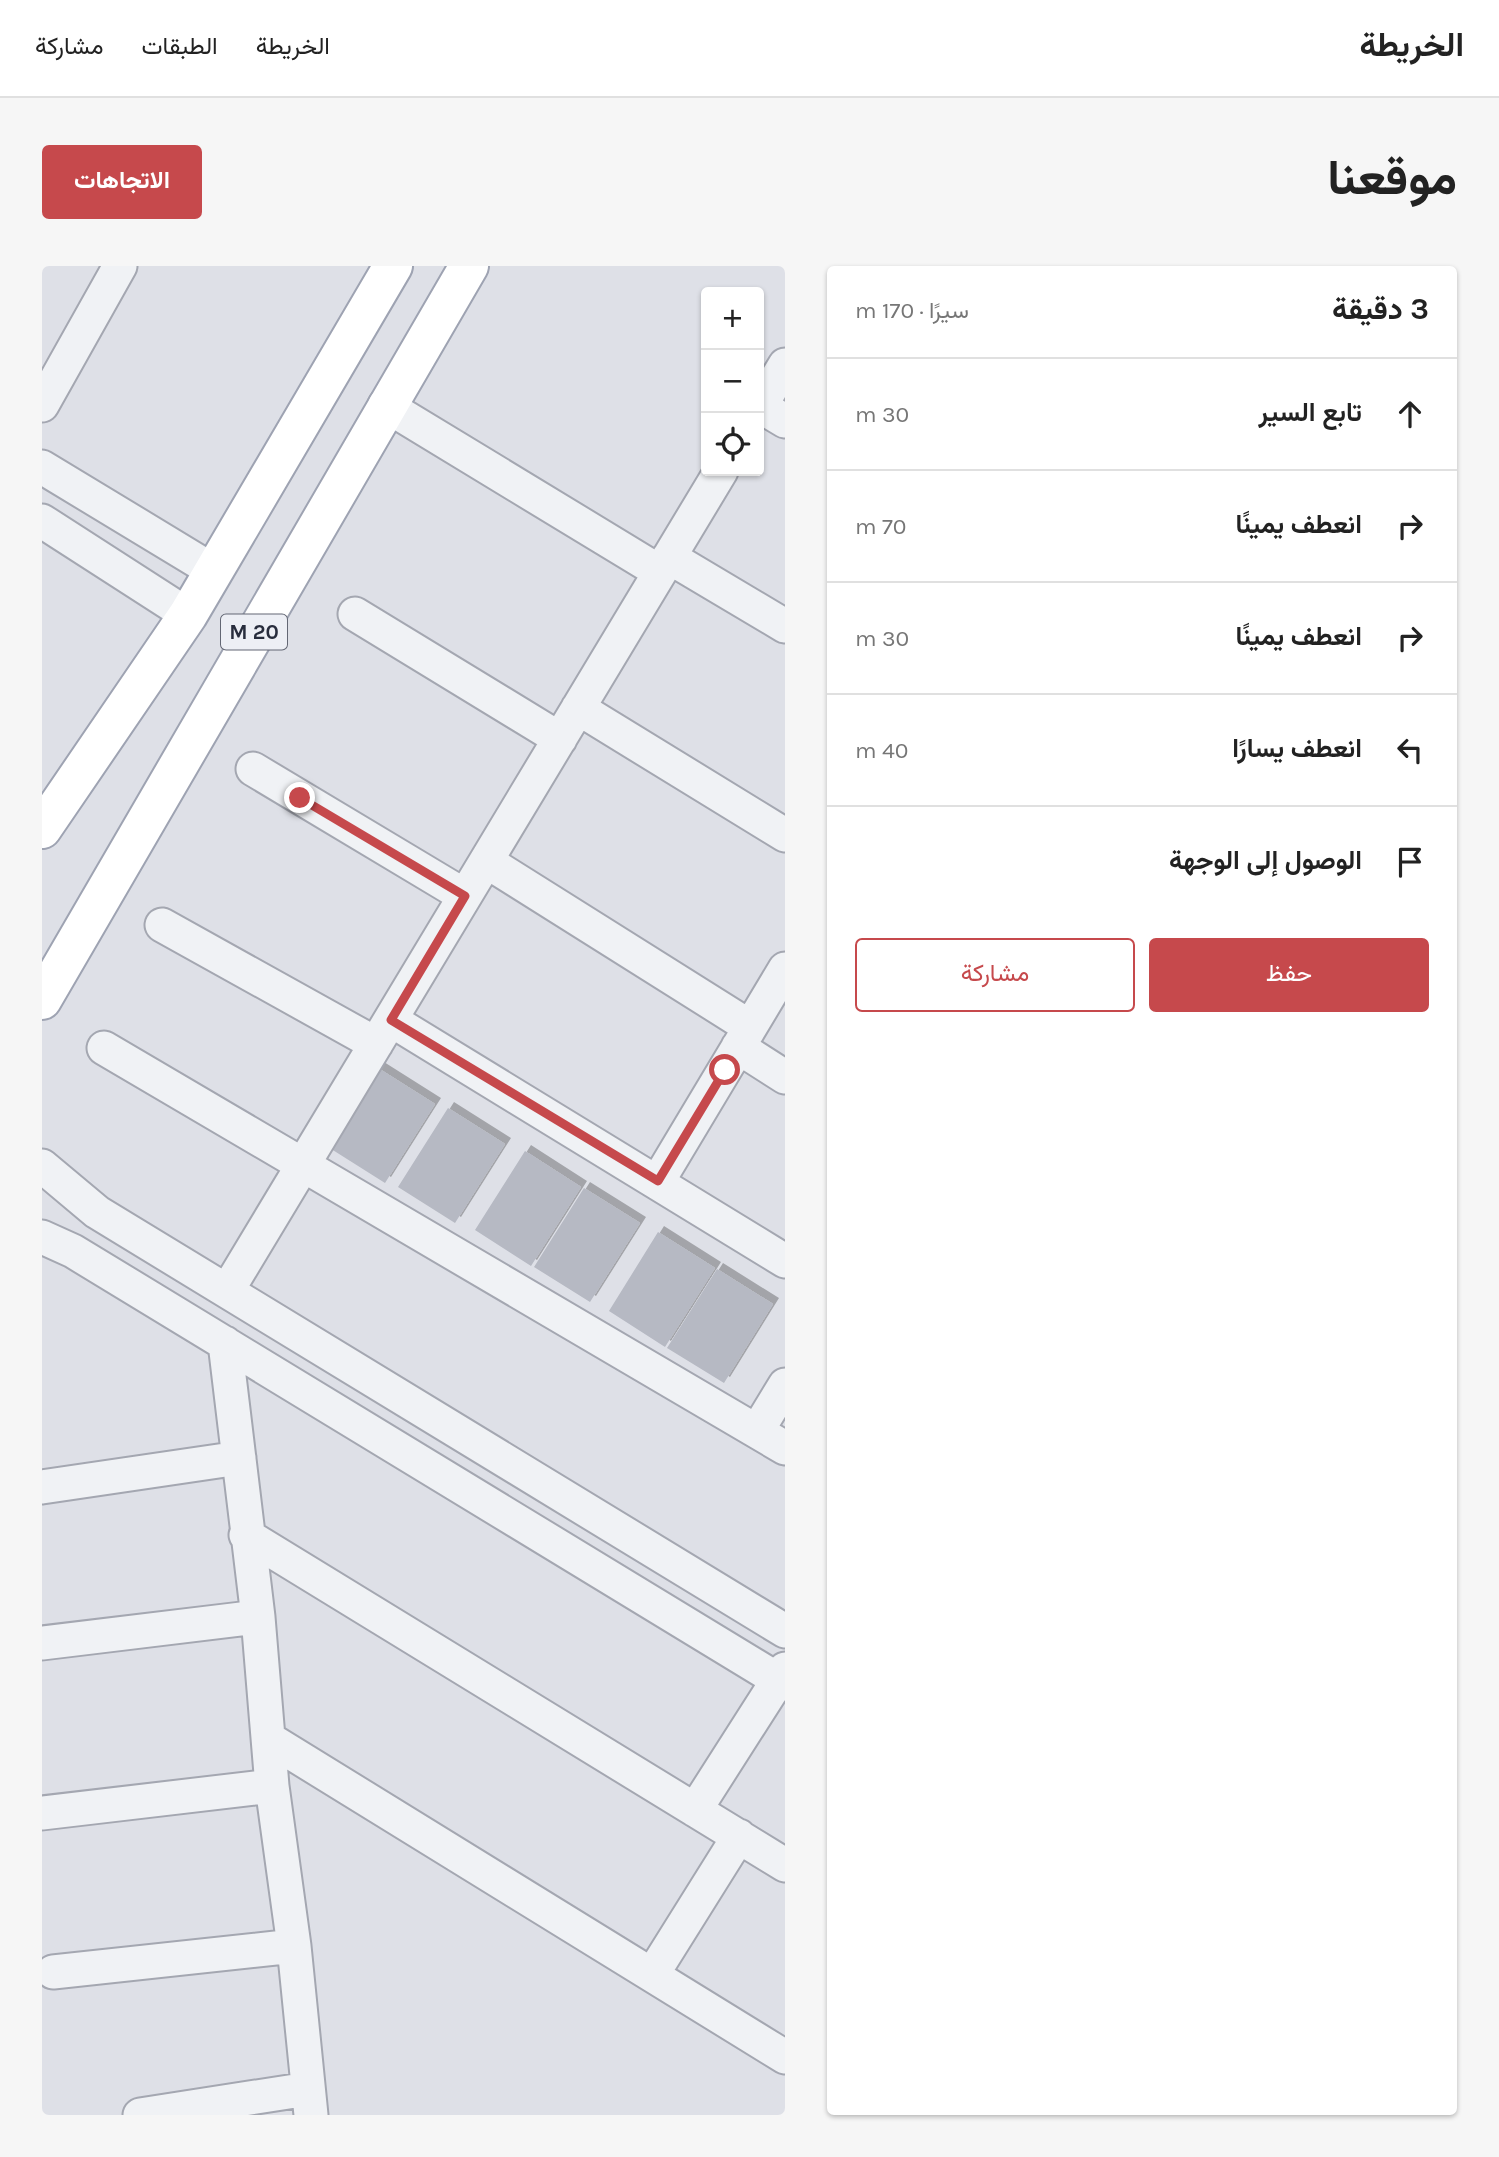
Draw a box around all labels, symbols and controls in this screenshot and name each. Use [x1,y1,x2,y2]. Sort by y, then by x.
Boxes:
text: الخريطة [1360,26,1464,64]
text: مشاركة [35,32,103,60]
text: الطبقات [141,32,218,60]
text: الخريطة [256,32,330,60]
button: الاتجاهات [42,145,202,219]
text: موقعنا [1327,149,1457,206]
map controls [701,287,764,476]
button: + [701,287,764,350]
text: 3 دقيقة [1332,291,1429,327]
text: سيرًا · 170 m [855,297,969,324]
button: − [701,350,764,413]
icon: ahead [1391,395,1429,433]
text: تابع السير [1258,397,1362,428]
text: 30 m [855,401,909,428]
button: locate [701,413,764,476]
icon: right [1391,507,1429,545]
text: انعطف يمينًا [1236,509,1362,540]
text: 70 m [855,513,906,540]
road number: M 20 [221,614,287,650]
icon: right [1391,619,1429,657]
text: انعطف يمينًا [1236,621,1362,652]
text: 30 m [855,625,909,652]
icon: left [1391,731,1429,769]
text: انعطف يسارًا [1232,733,1362,764]
text: 40 m [855,737,909,764]
route end [284,782,315,813]
icon: arrive [1391,843,1429,881]
text: الوصول إلى الوجهة [1169,845,1362,876]
button: مشاركة [855,938,1135,1012]
button: حفظ [1149,938,1429,1012]
route start [709,1054,740,1085]

